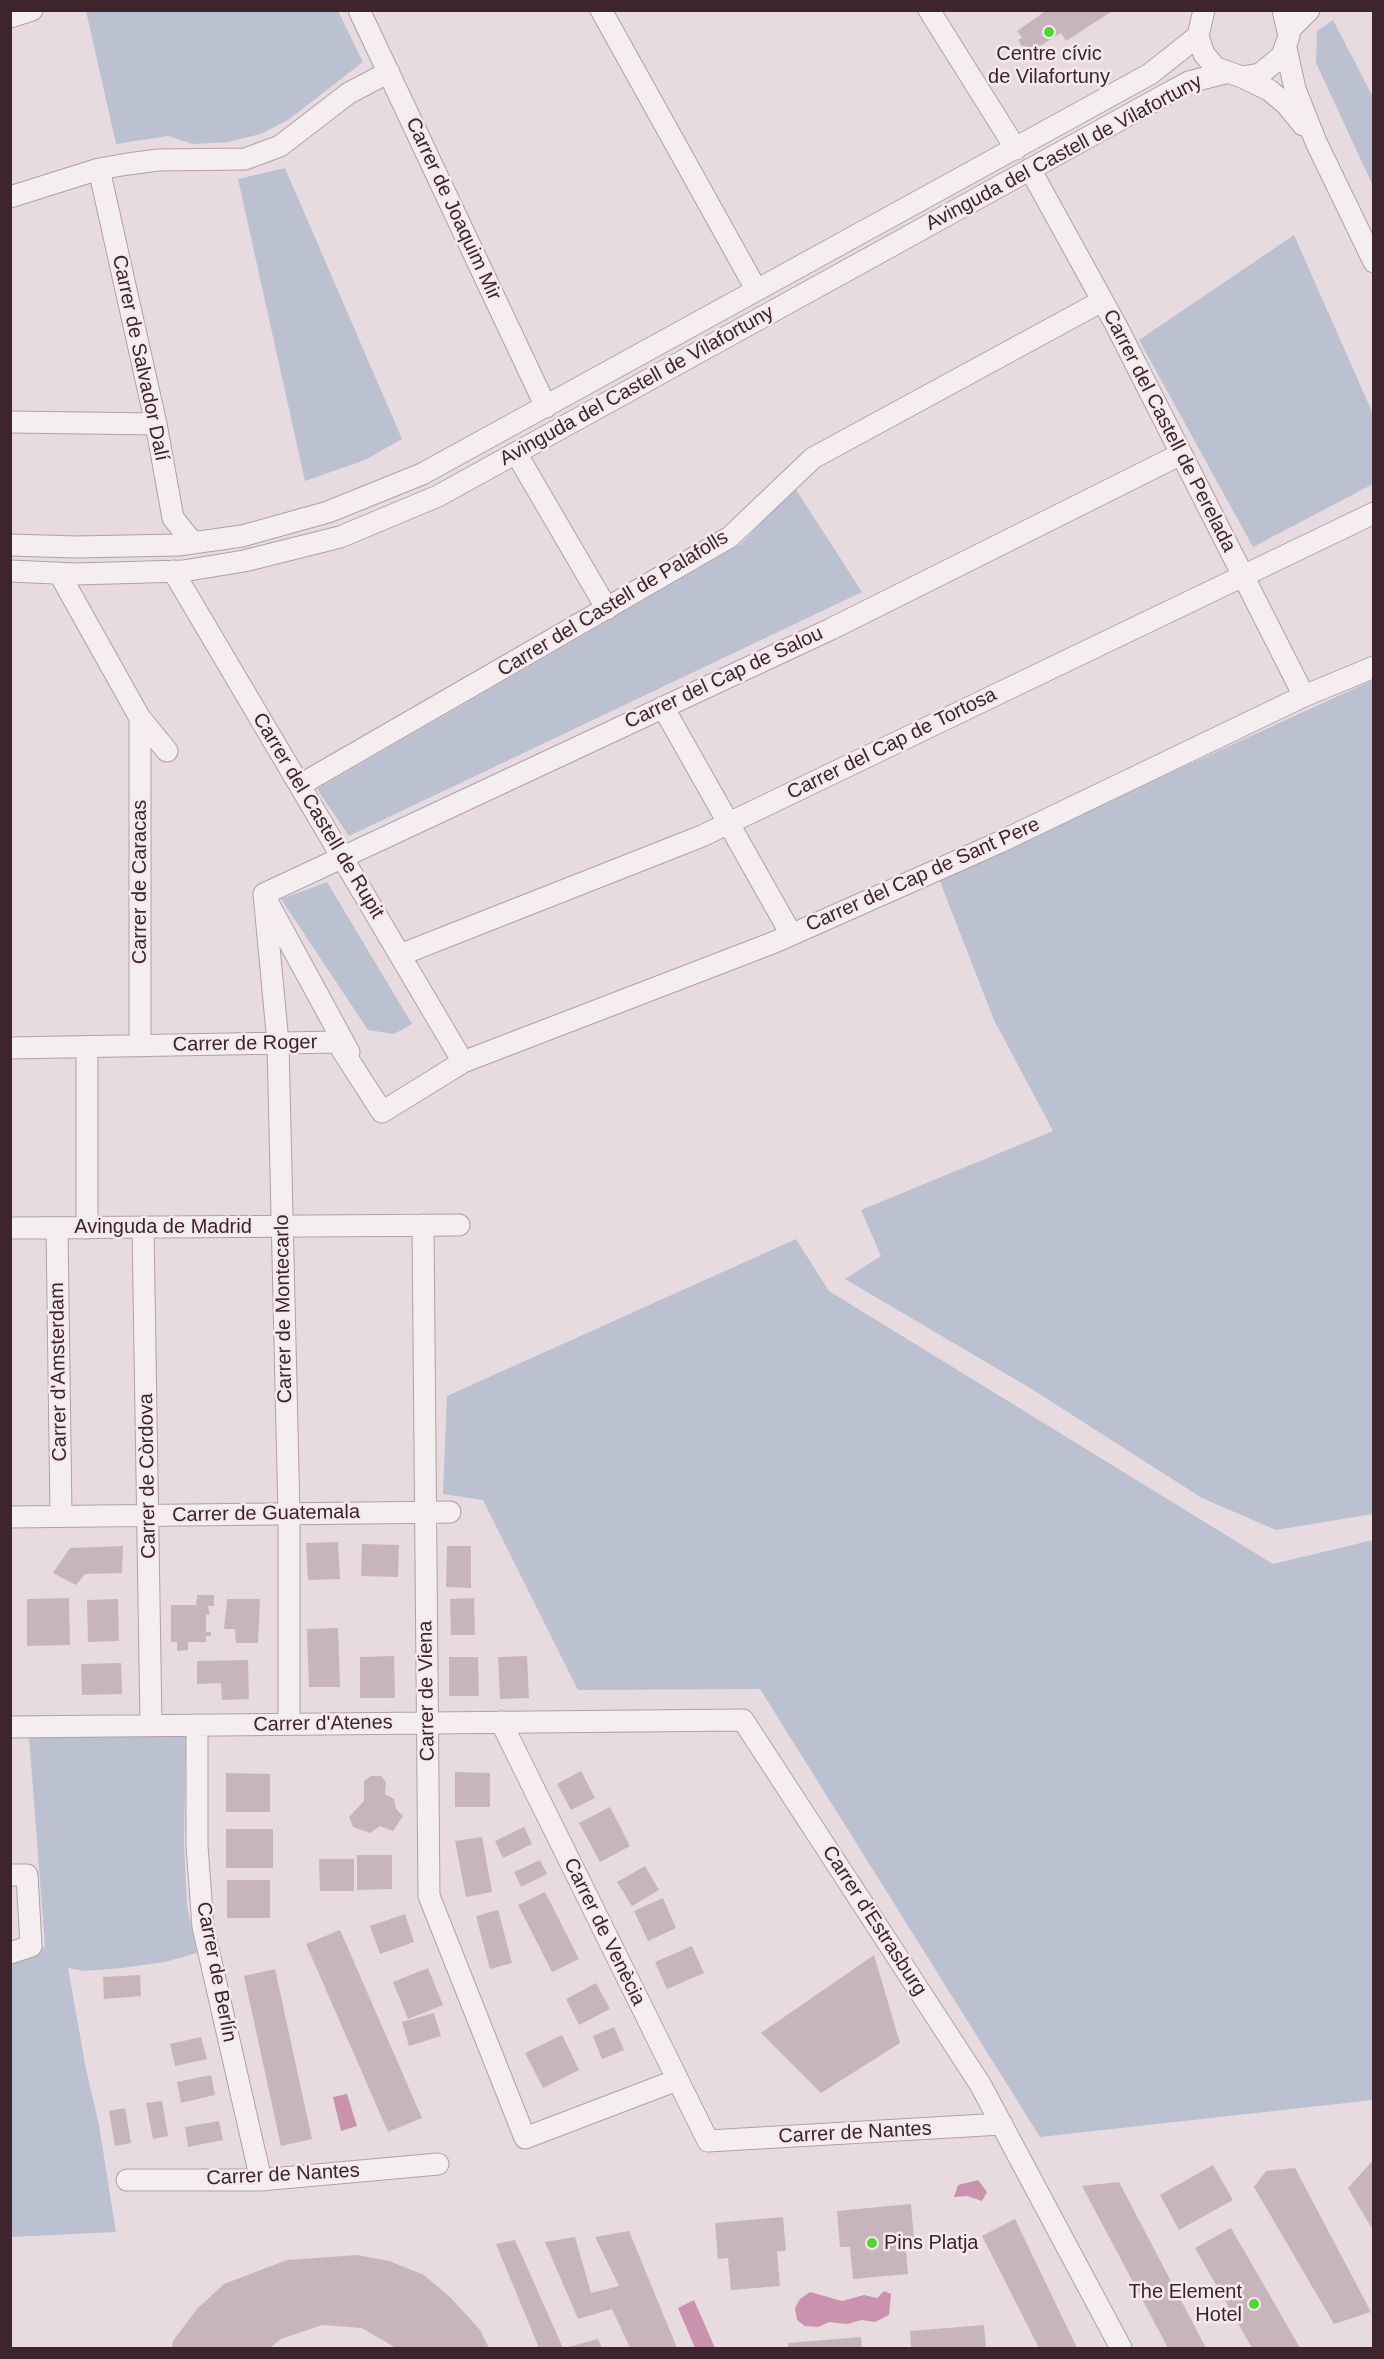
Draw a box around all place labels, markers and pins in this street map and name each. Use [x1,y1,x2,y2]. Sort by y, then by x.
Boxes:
marker: Centre cívic de Vilafortuny [1042,25,1056,39]
place label: Centre cívic de Vilafortuny [988,42,1110,89]
place label: Pins Platja [884,2231,978,2255]
marker: Pins Platja [865,2236,879,2250]
place label: The Element Hotel [1129,2280,1242,2327]
marker: The Element Hotel [1247,2297,1261,2311]

